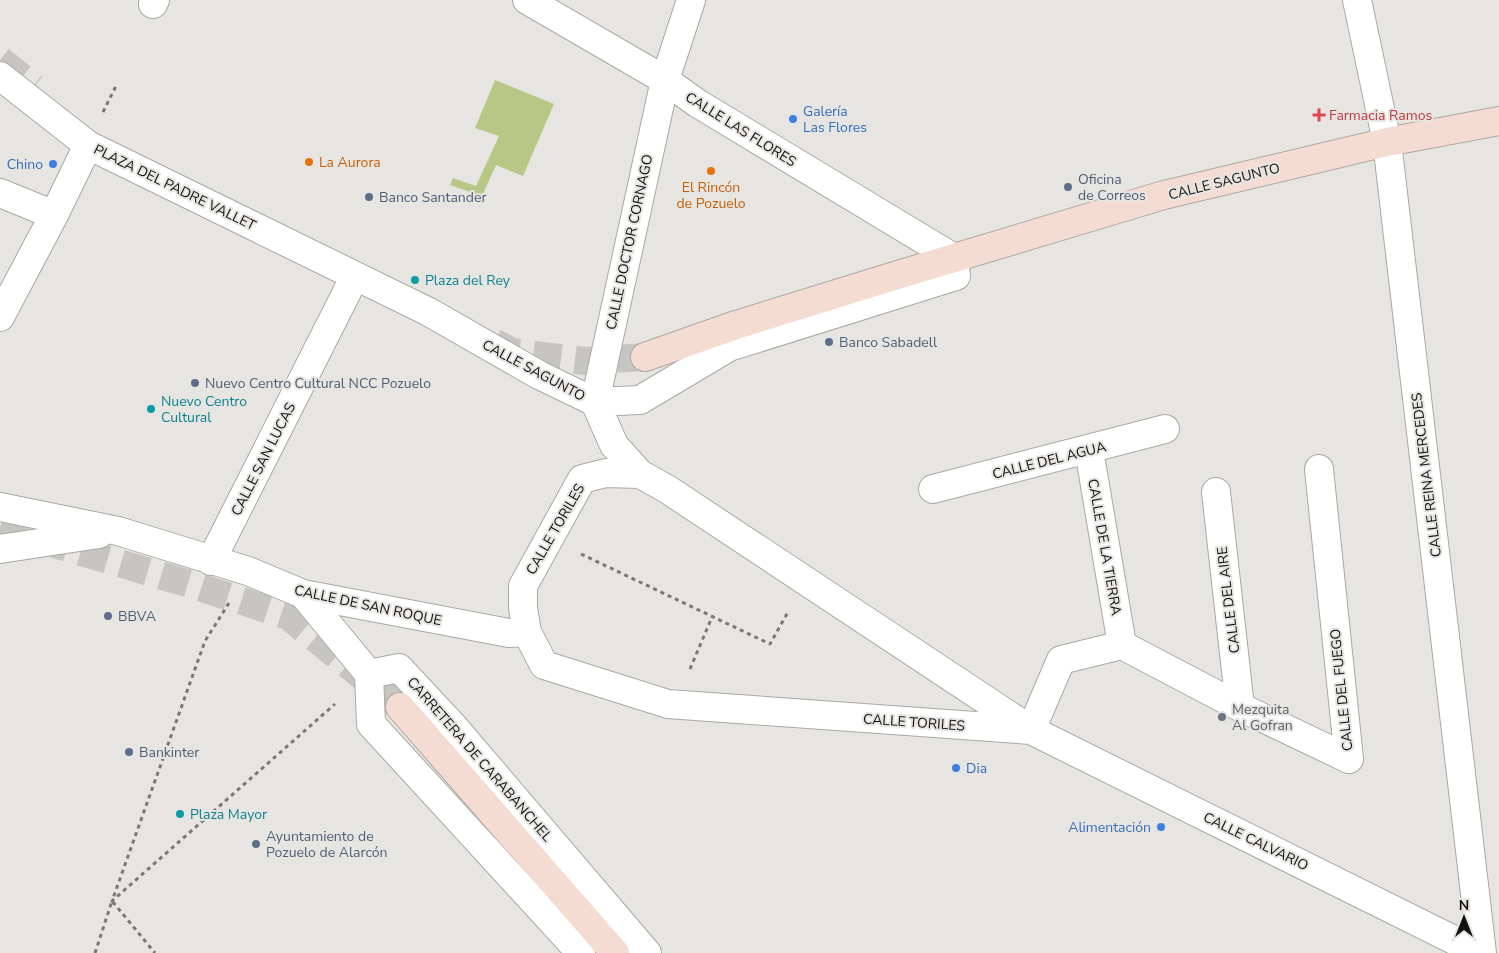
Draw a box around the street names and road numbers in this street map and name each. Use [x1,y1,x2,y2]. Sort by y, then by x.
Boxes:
street label: CALLE LAS FLORES [682,88,800,171]
street label: PLAZA DEL PADRE VALLET [91,140,260,235]
street label: CALLE DOCTOR CORNAGO [602,153,657,332]
street label: CALLE SAGUNTO [1166,158,1282,205]
street label: CALLE SAGUNTO [479,335,589,406]
street label: CALLE REINA MERCEDES [1407,391,1446,558]
street label: CALLE SAN LUCAS [227,399,300,519]
street label: CALLE DEL AGUA [990,437,1108,484]
street label: CALLE DE LA TIERRA [1083,477,1126,617]
street label: CALLE TORILES [522,480,589,578]
street label: CALLE DEL AIRE [1213,545,1244,654]
street label: CALLE DE SAN ROQUE [292,581,443,630]
street label: CALLE DEL FUEGO [1326,628,1357,752]
street label: CARRETERA DE CARABANCHEL [403,673,557,846]
street label: CALLE TORILES [862,709,966,736]
street label: CALLE CALVARIO [1200,808,1312,875]

